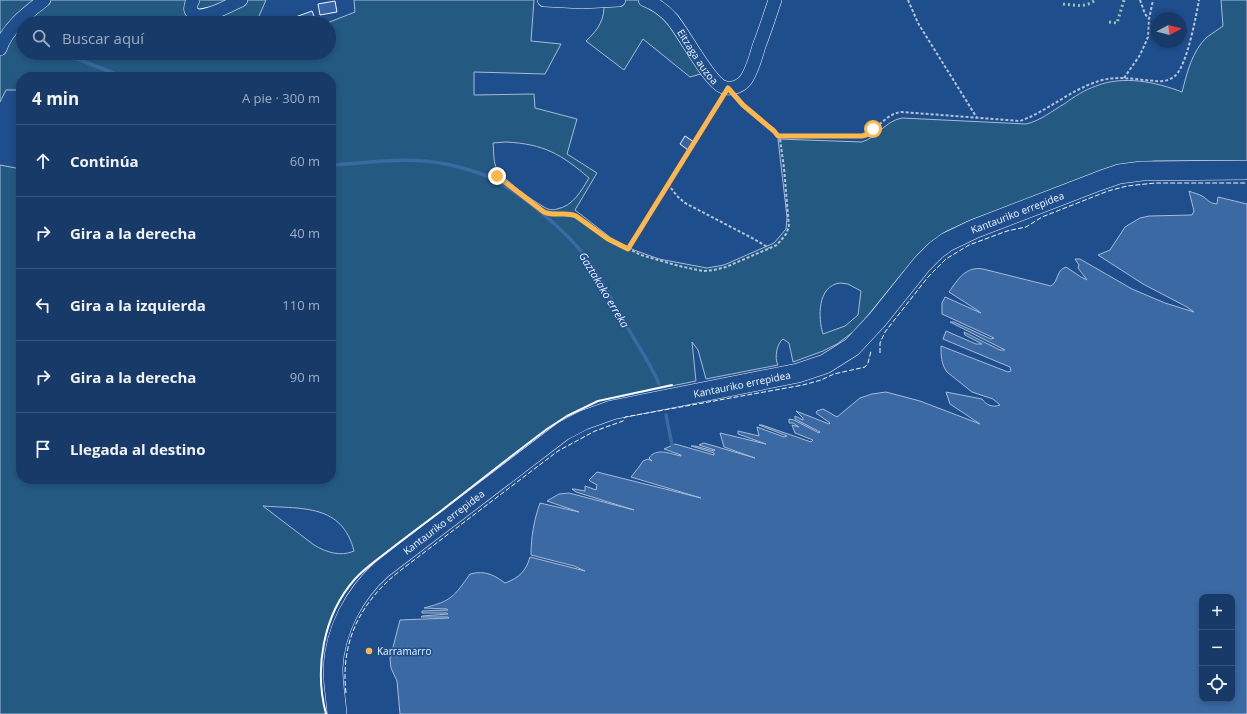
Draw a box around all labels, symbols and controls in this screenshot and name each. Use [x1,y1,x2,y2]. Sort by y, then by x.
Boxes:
north arrow [1151,12,1187,48]
search box [16,16,336,60]
street label: Eitzaga auzoa [674,26,722,87]
icon: search [30,27,52,49]
text: Buscar aquí [62,28,144,48]
text: 4 min [32,87,79,110]
text: A pie · 300 m [242,89,320,107]
route start [864,120,882,138]
icon: ahead [32,150,54,172]
text: Continúa [70,151,139,171]
text: 60 m [290,152,320,170]
route end [488,167,506,185]
street label: Kantauriko errepidea [969,188,1066,237]
icon: right [32,222,54,244]
text: Gira a la derecha [70,223,196,243]
text: 40 m [290,224,320,242]
water label: Gaztakako erreka [576,249,633,330]
icon: left [32,294,54,316]
text: Gira a la izquierda [70,295,206,315]
text: 110 m [282,296,320,314]
icon: right [32,366,54,388]
text: Gira a la derecha [70,367,196,387]
text: 90 m [290,368,320,386]
street label: Kantauriko errepidea [692,368,792,401]
icon: arrive [32,438,54,460]
text: Llegada al destino [70,439,205,459]
street label: Kantauriko errepidea [400,486,487,558]
map controls [1199,594,1235,702]
button: + [1199,594,1235,630]
button: − [1199,630,1235,666]
place label: Karramarro [377,644,431,658]
marker: Karramarro [364,646,374,656]
button: locate [1199,666,1235,702]

